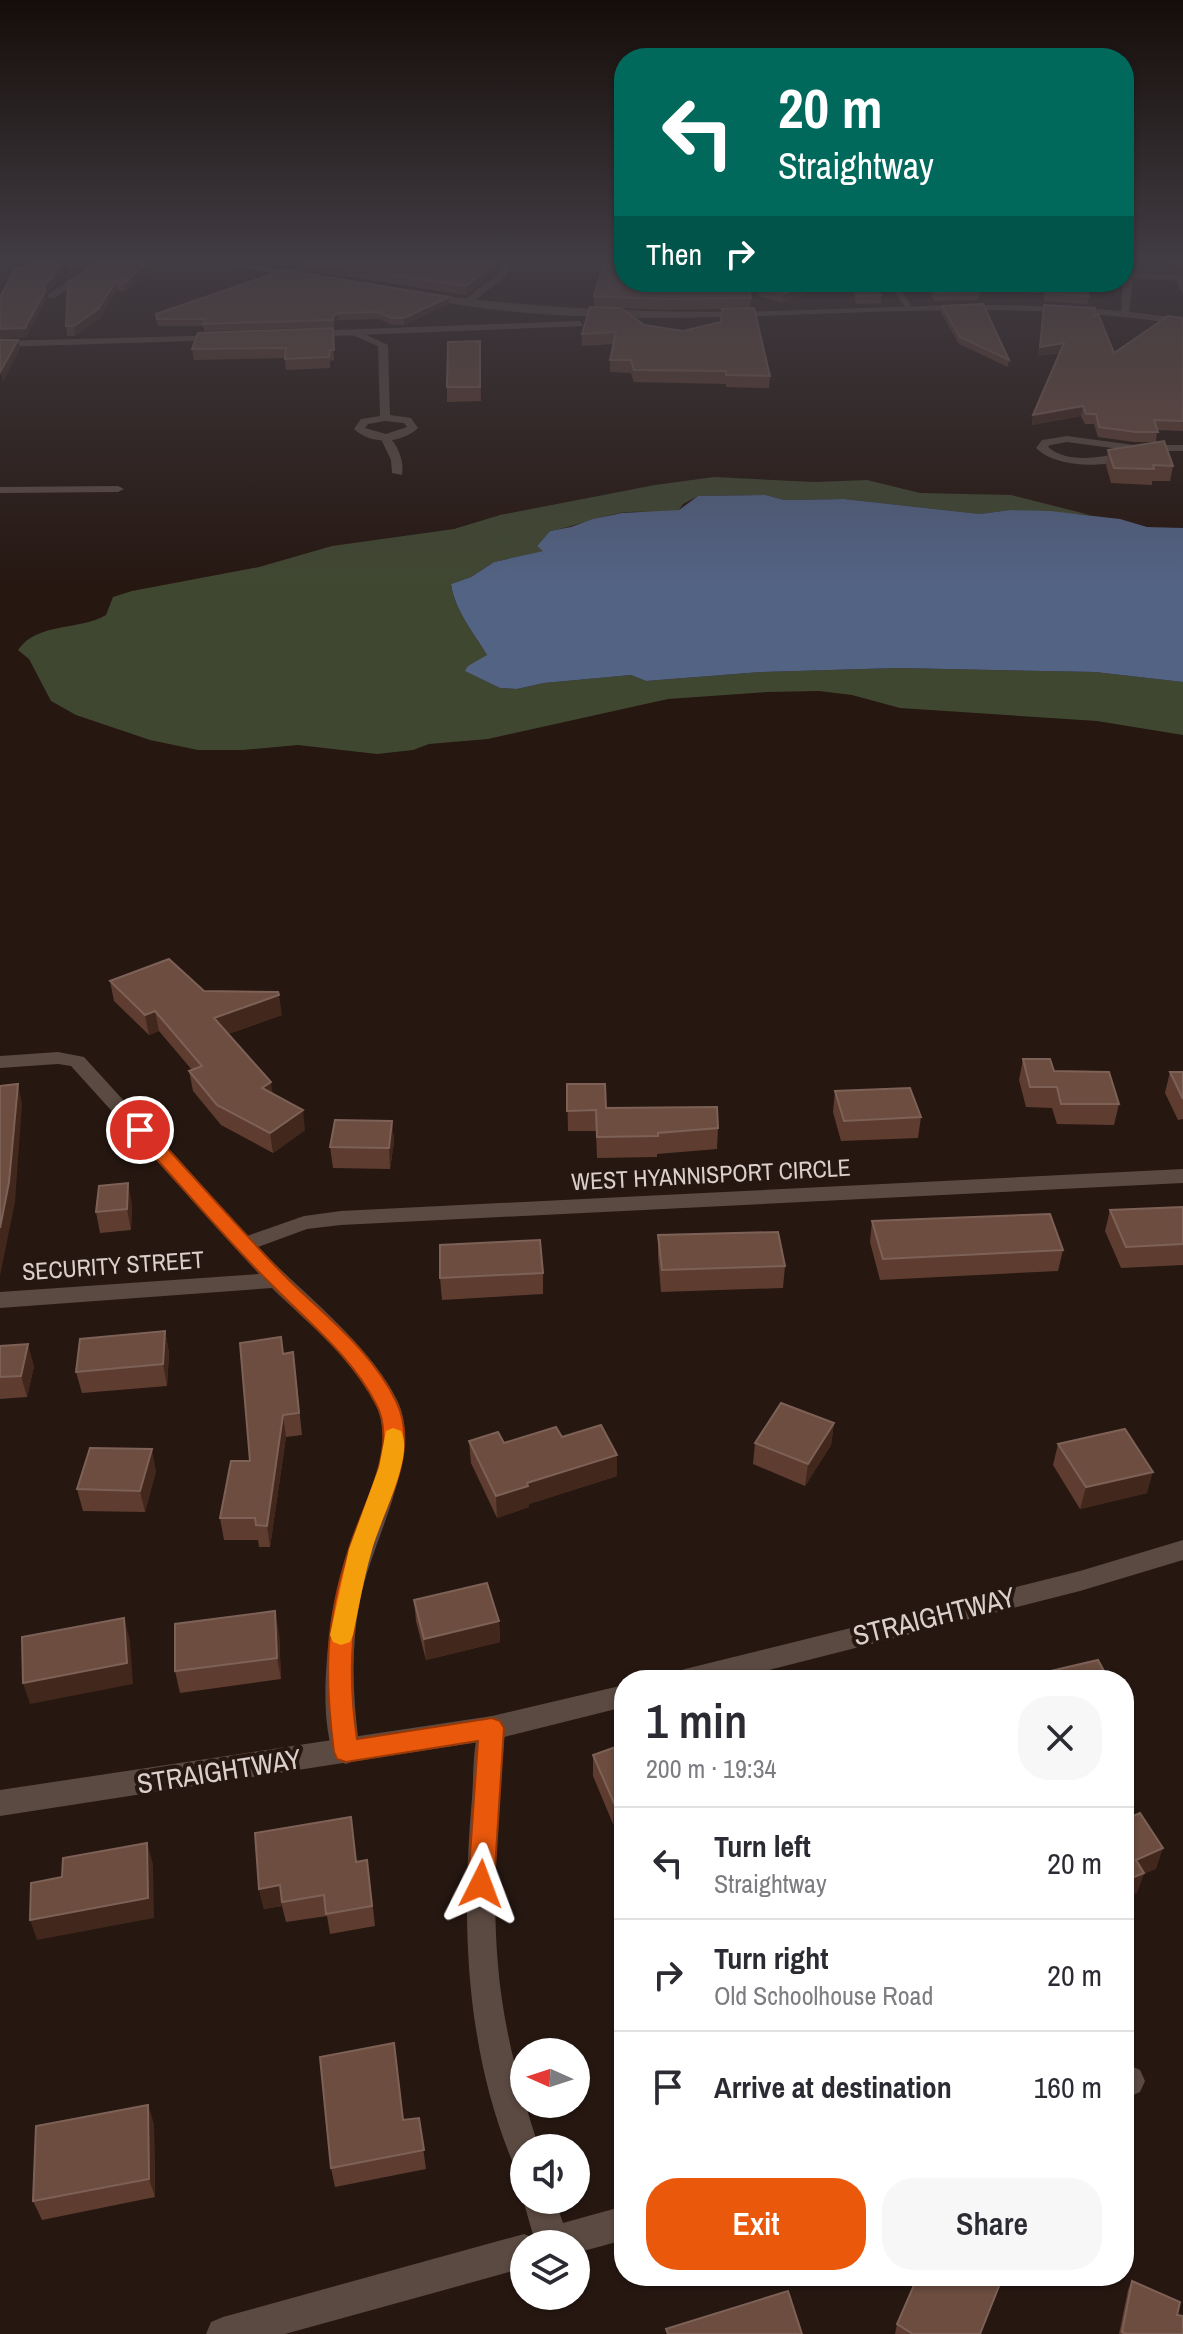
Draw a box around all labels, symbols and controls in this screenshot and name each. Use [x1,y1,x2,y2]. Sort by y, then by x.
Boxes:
text: 20 m [778,70,883,145]
icon: left [646,80,750,184]
text: Straightway [778,142,934,190]
icon: right [718,232,762,276]
text: Then [646,234,702,274]
pin [106,1096,174,1164]
icon: arrive [118,1108,162,1152]
street label: WEST HYANNISPORT CIRCLE [571,1151,851,1197]
street label: SECURITY STREET [21,1243,205,1287]
street label: STRAIGHTWAY [849,1577,1020,1655]
text: 1 min [646,1688,747,1753]
button: close [1018,1696,1102,1780]
street label: STRAIGHTWAY [134,1739,305,1803]
text: 200 m · 19:34 [646,1751,776,1786]
text: Turn left [714,1826,811,1866]
icon: left [646,1841,690,1885]
position arrow [439,1842,523,1926]
text: 20 m [1047,1843,1102,1883]
text: Straightway [714,1866,827,1901]
text: Turn right [714,1938,828,1978]
icon: right [646,1953,690,1997]
text: 20 m [1047,1955,1102,1995]
text: Old Schoolhouse Road [714,1978,933,2013]
north arrow [510,2038,590,2118]
map controls [510,2038,590,2310]
icon: arrive [646,2065,690,2109]
text: Arrive at destination [714,2067,952,2107]
text: 160 m [1034,2067,1102,2107]
button: sound [510,2134,590,2214]
button: Exit [646,2178,866,2270]
button: Share [882,2178,1102,2270]
button: layers [510,2230,590,2310]

